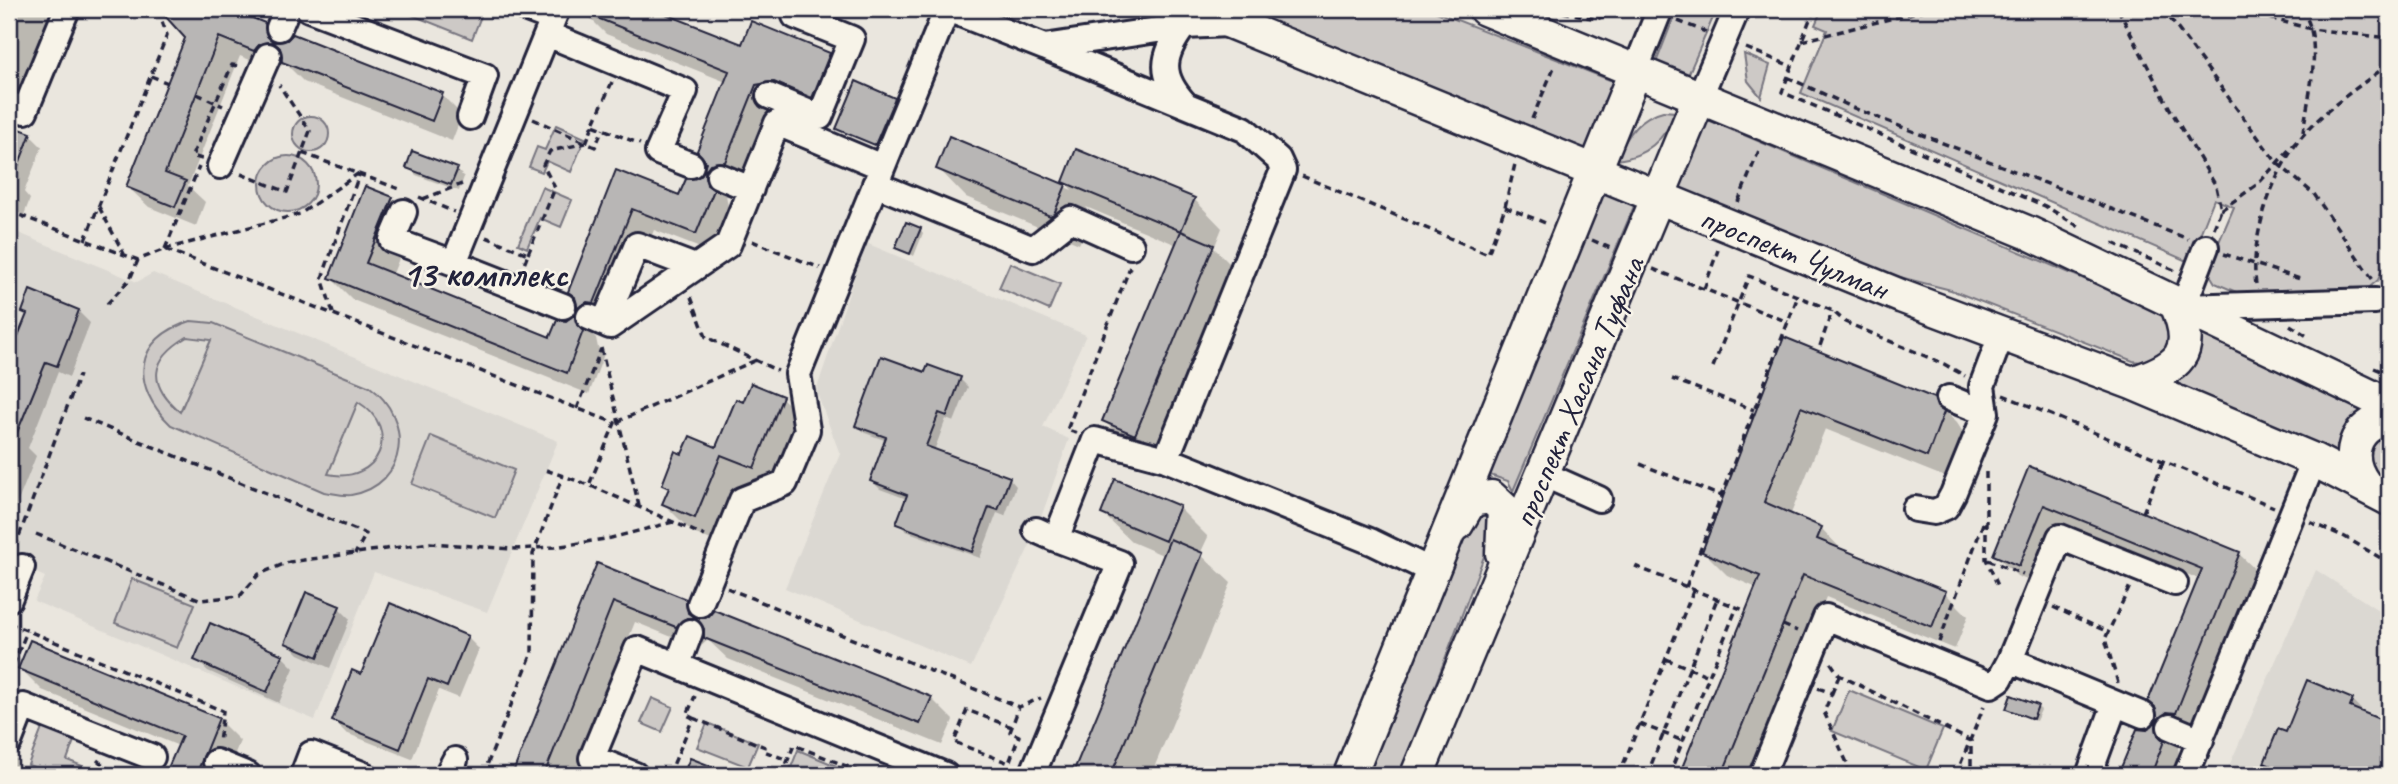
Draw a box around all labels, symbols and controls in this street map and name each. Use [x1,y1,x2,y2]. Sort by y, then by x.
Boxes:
street label: проспект Чулман [1694,196,1896,311]
street label: проспект Хасана Туфана [1502,249,1655,533]
district label: 13 комплекс [402,250,569,297]

